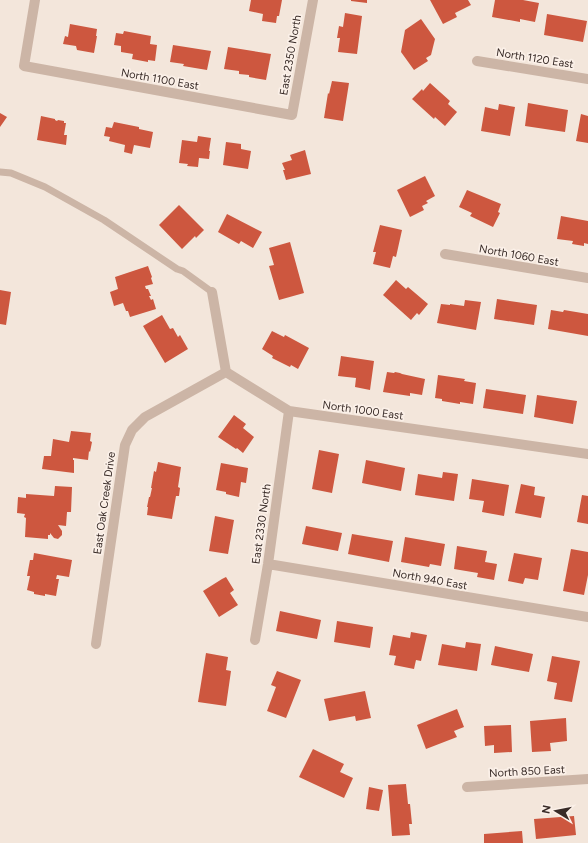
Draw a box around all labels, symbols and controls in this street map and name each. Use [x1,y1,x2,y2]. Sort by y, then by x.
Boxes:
street label: East 2350 North [277,14,304,96]
street label: North 1120 East [495,46,574,71]
street label: North 1100 East [120,66,200,93]
street label: North 1060 East [478,242,560,269]
street label: North 1000 East [322,398,404,423]
street label: East Oak Creek Drive [91,451,118,555]
street label: East 2330 North [249,483,274,565]
street label: North 940 East [391,567,468,592]
street label: North 850 East [489,763,565,780]
north arrow [536,791,576,831]
text: N [540,804,554,815]

